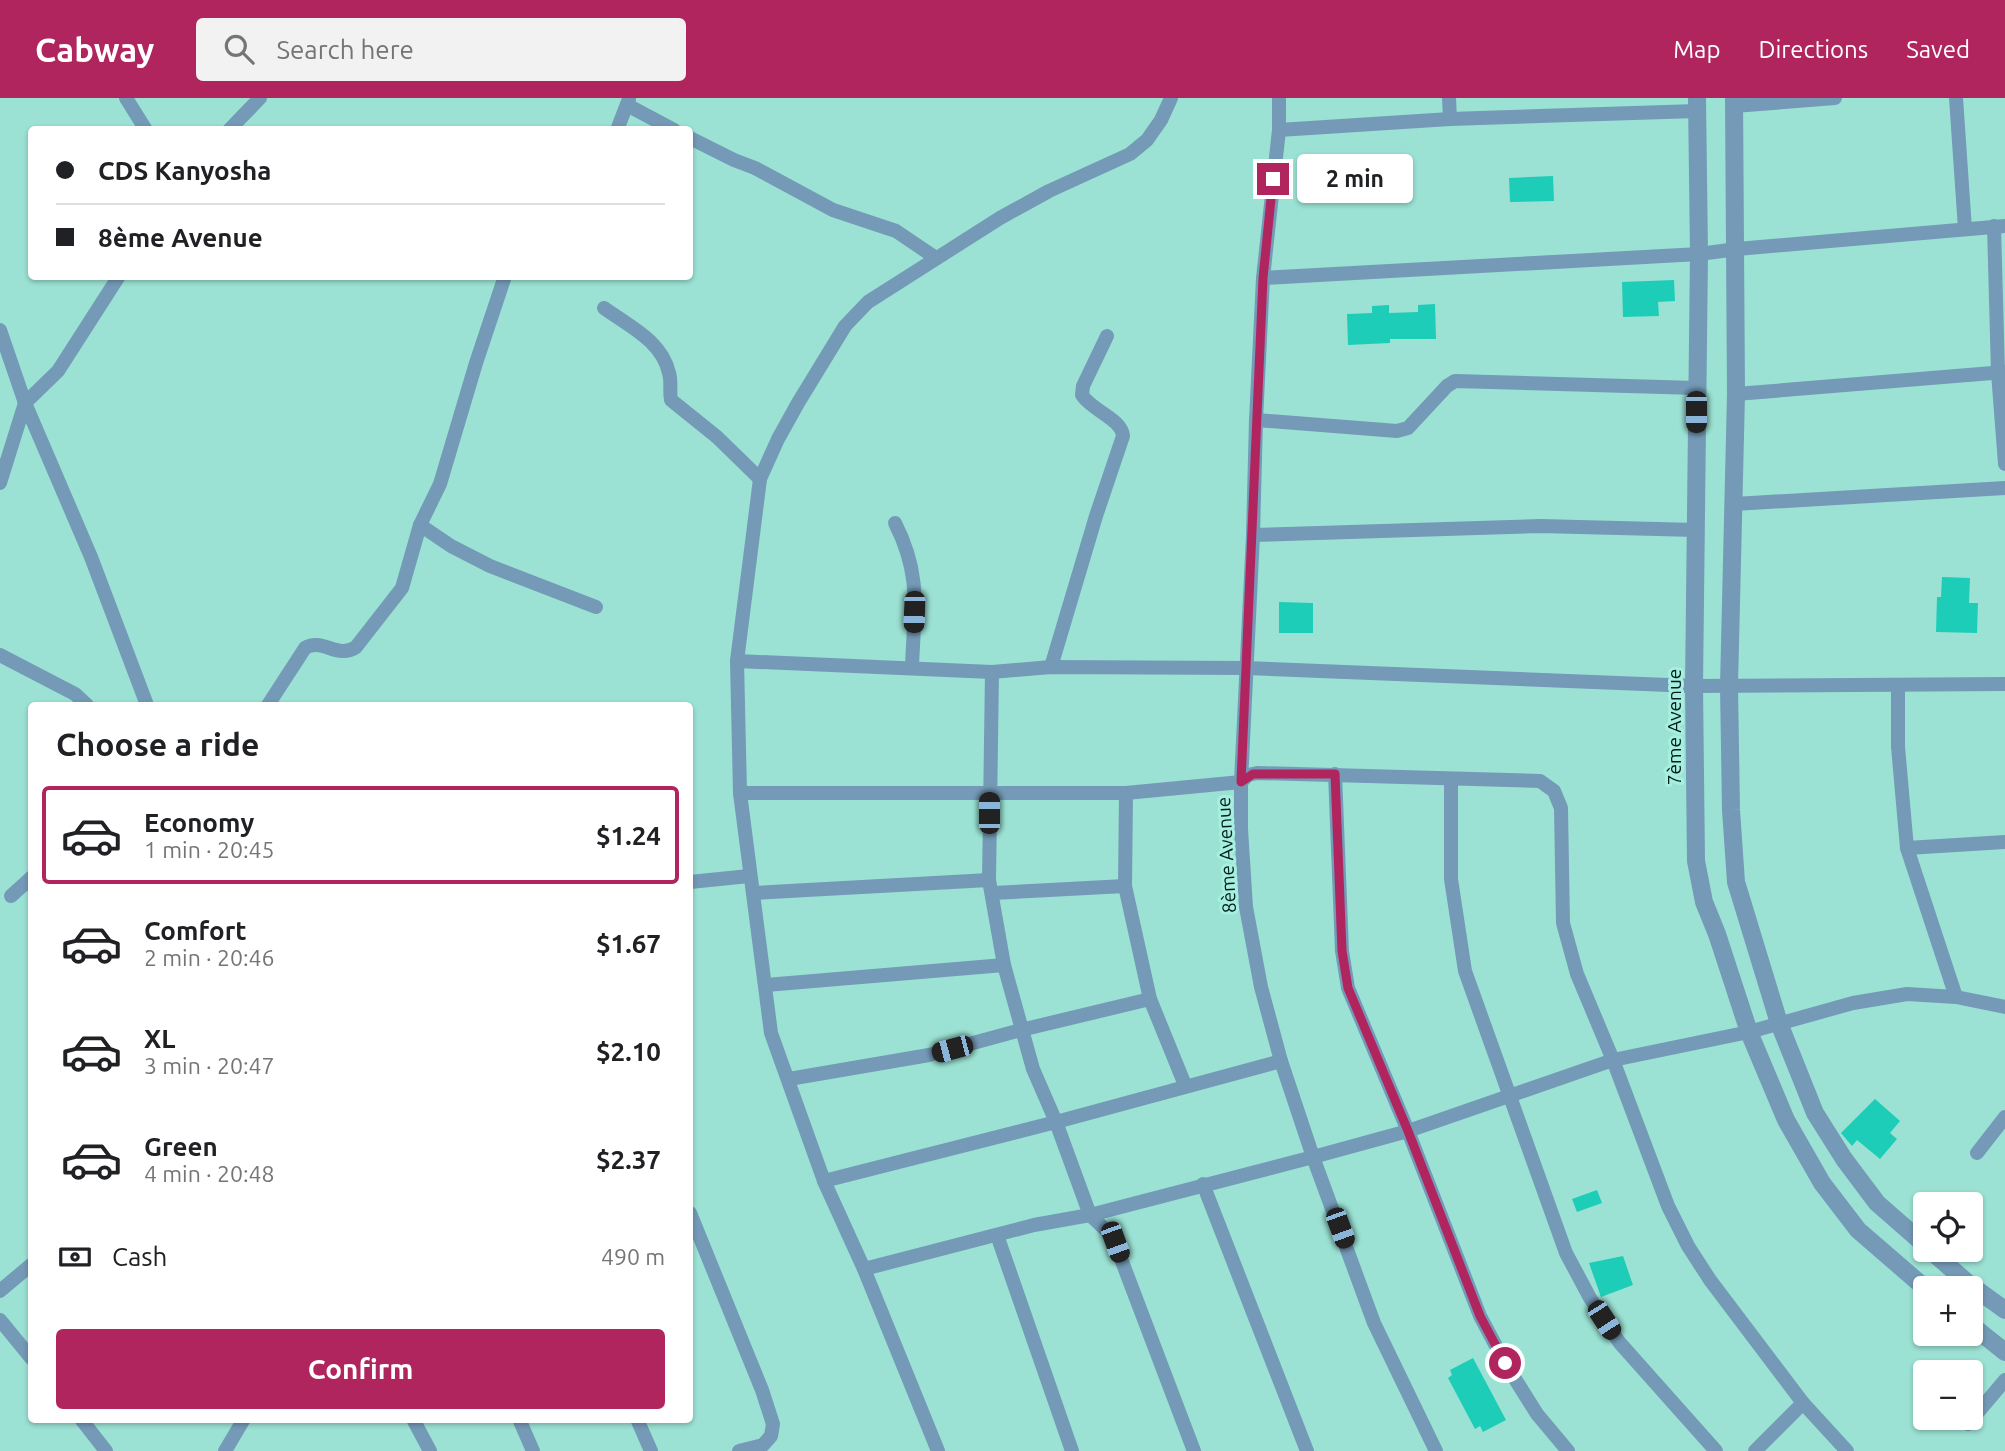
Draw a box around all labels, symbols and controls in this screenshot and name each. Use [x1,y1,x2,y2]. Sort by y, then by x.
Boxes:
search box [196,18,686,81]
icon: search [220,30,258,68]
text: Cabway [35,31,154,68]
text: Search here [276,35,414,64]
text: Map [1673,36,1720,63]
text: Directions [1758,36,1868,63]
text: Saved [1906,36,1970,63]
callout: 2 min [1298,154,1413,204]
text: CDS Kanyosha [98,156,271,185]
route end [1257,163,1289,195]
text: 2 min [1326,166,1384,191]
text: 8ème Avenue [98,223,263,252]
car [1686,391,1707,433]
car [903,591,926,633]
street label: 7ème Avenue [1663,669,1685,785]
text: Choose a ride [56,726,259,762]
car [979,792,1000,834]
street label: 8ème Avenue [1212,796,1240,914]
icon: car [60,804,123,867]
text: Economy [144,808,254,837]
text: $1.24 [596,821,661,850]
text: 1 min · 20:45 [144,837,275,862]
icon: car [60,912,123,975]
text: Comfort [144,916,247,945]
text: $1.67 [596,929,661,958]
text: 2 min · 20:46 [144,945,275,970]
icon: car [60,1020,123,1083]
text: XL [144,1024,175,1053]
car [929,1033,976,1065]
text: $2.10 [596,1037,661,1066]
text: 3 min · 20:47 [144,1053,275,1078]
icon: car [60,1128,123,1191]
text: Green [144,1132,218,1161]
text: $2.37 [596,1145,661,1174]
text: 4 min · 20:48 [144,1161,275,1186]
map controls [1913,1192,1983,1430]
button: locate [1913,1192,1983,1262]
car [1323,1205,1358,1251]
car [1098,1219,1133,1265]
icon: cash [56,1238,94,1276]
text: Cash [112,1242,167,1271]
text: 490 m [601,1244,665,1269]
button: + [1913,1276,1983,1346]
car [1584,1297,1625,1343]
button: Confirm [56,1329,665,1409]
route start [1489,1347,1521,1379]
button: − [1913,1360,1983,1430]

